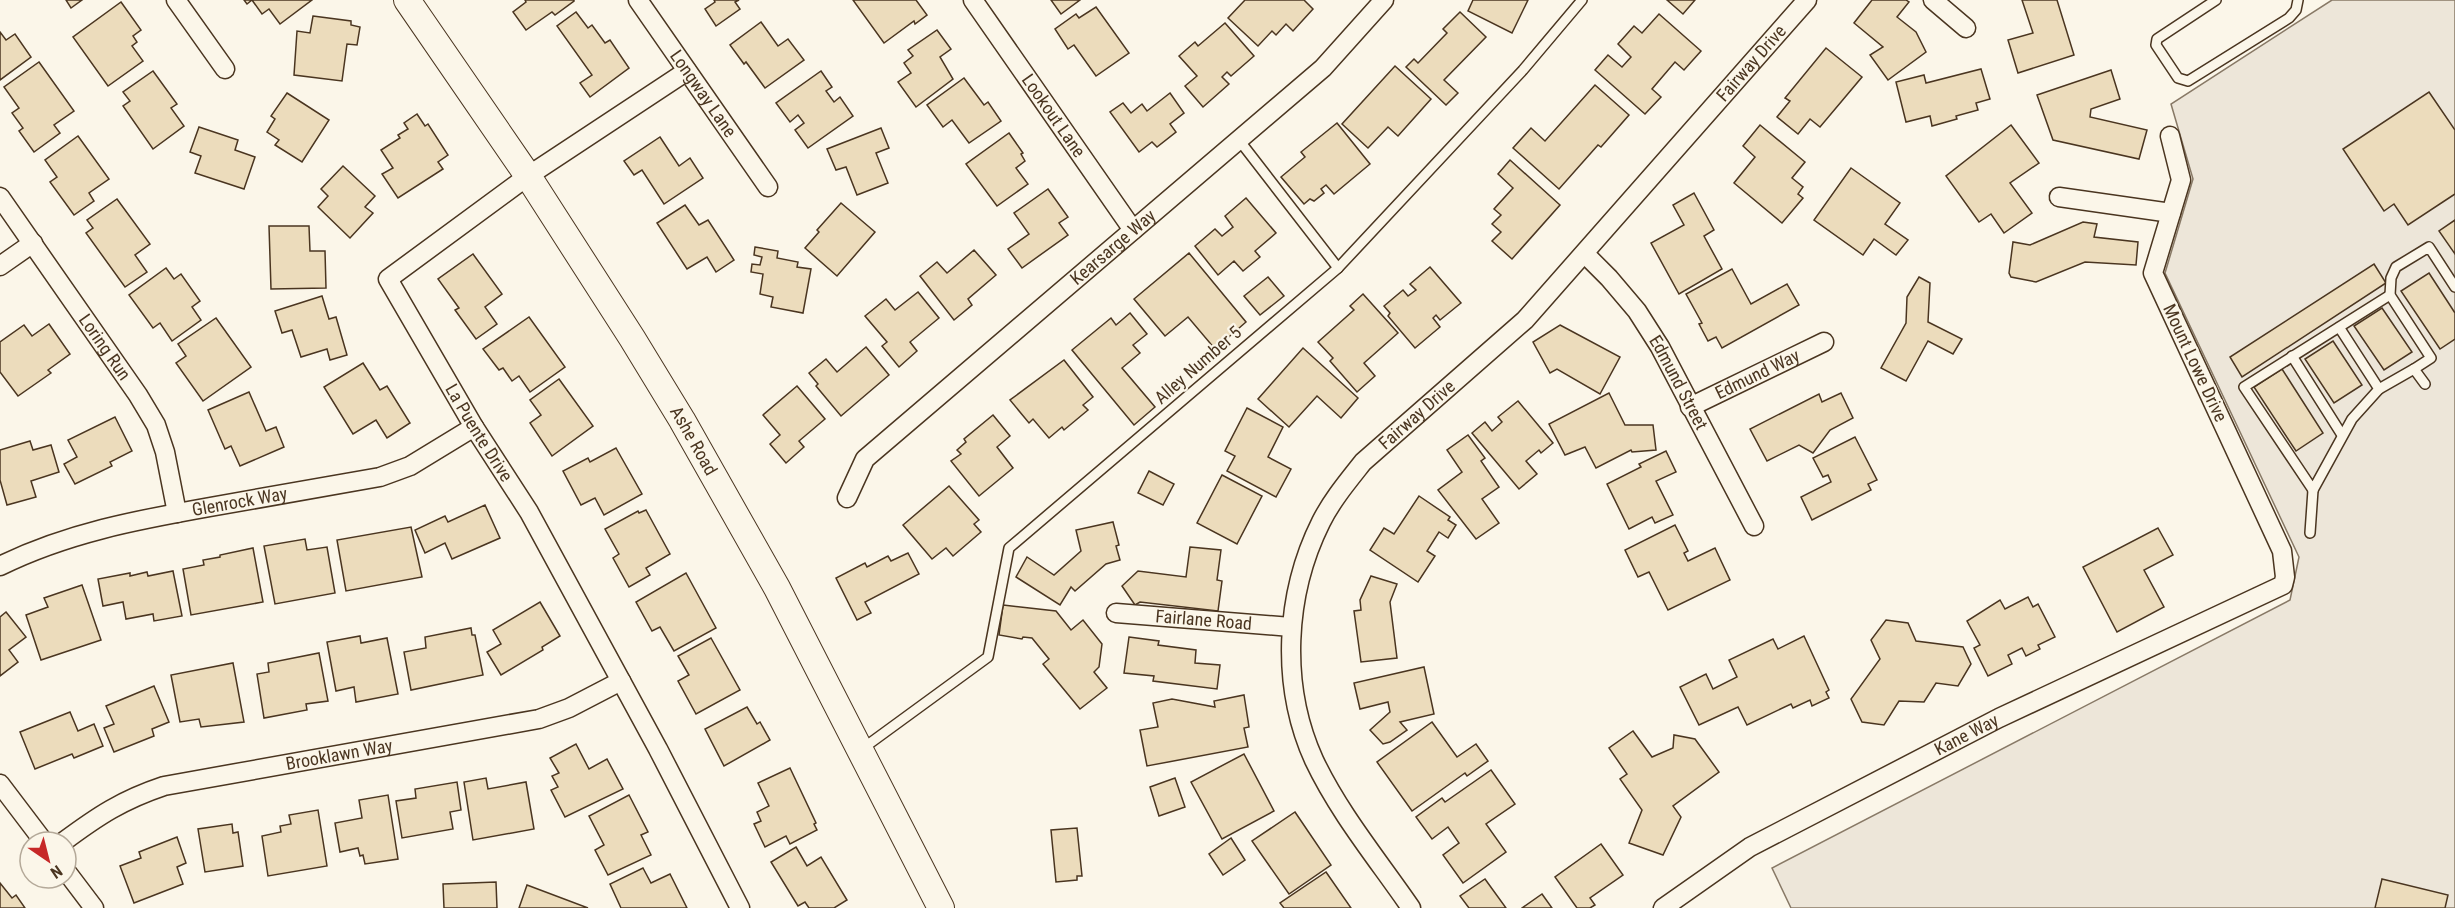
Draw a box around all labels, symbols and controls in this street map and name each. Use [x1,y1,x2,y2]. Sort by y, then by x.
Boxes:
street label: Fairway Drive [1712,21,1790,105]
street label: Longway Lane [666,46,741,141]
street label: Lookout Lane [1018,70,1090,161]
street label: Kearsarge Way [1066,204,1160,289]
street label: Mount Lowe Drive [2159,301,2232,425]
street label: Loring Run [75,310,135,384]
street label: Alley Number 5 [1150,321,1245,408]
street label: Edmund Street [1645,331,1713,433]
street label: Edmund Way [1712,344,1803,403]
street label: Fairway Drive [1374,375,1459,453]
street label: La Puente Drive [441,380,517,485]
street label: Ashe Road [666,402,722,479]
street label: Glenrock Way [190,482,289,520]
street label: Fairlane Road [1155,605,1253,634]
street label: Kane Way [1931,709,2002,760]
street label: Brooklawn Way [284,734,395,774]
north arrow [18,830,78,890]
text: N [47,861,66,882]

